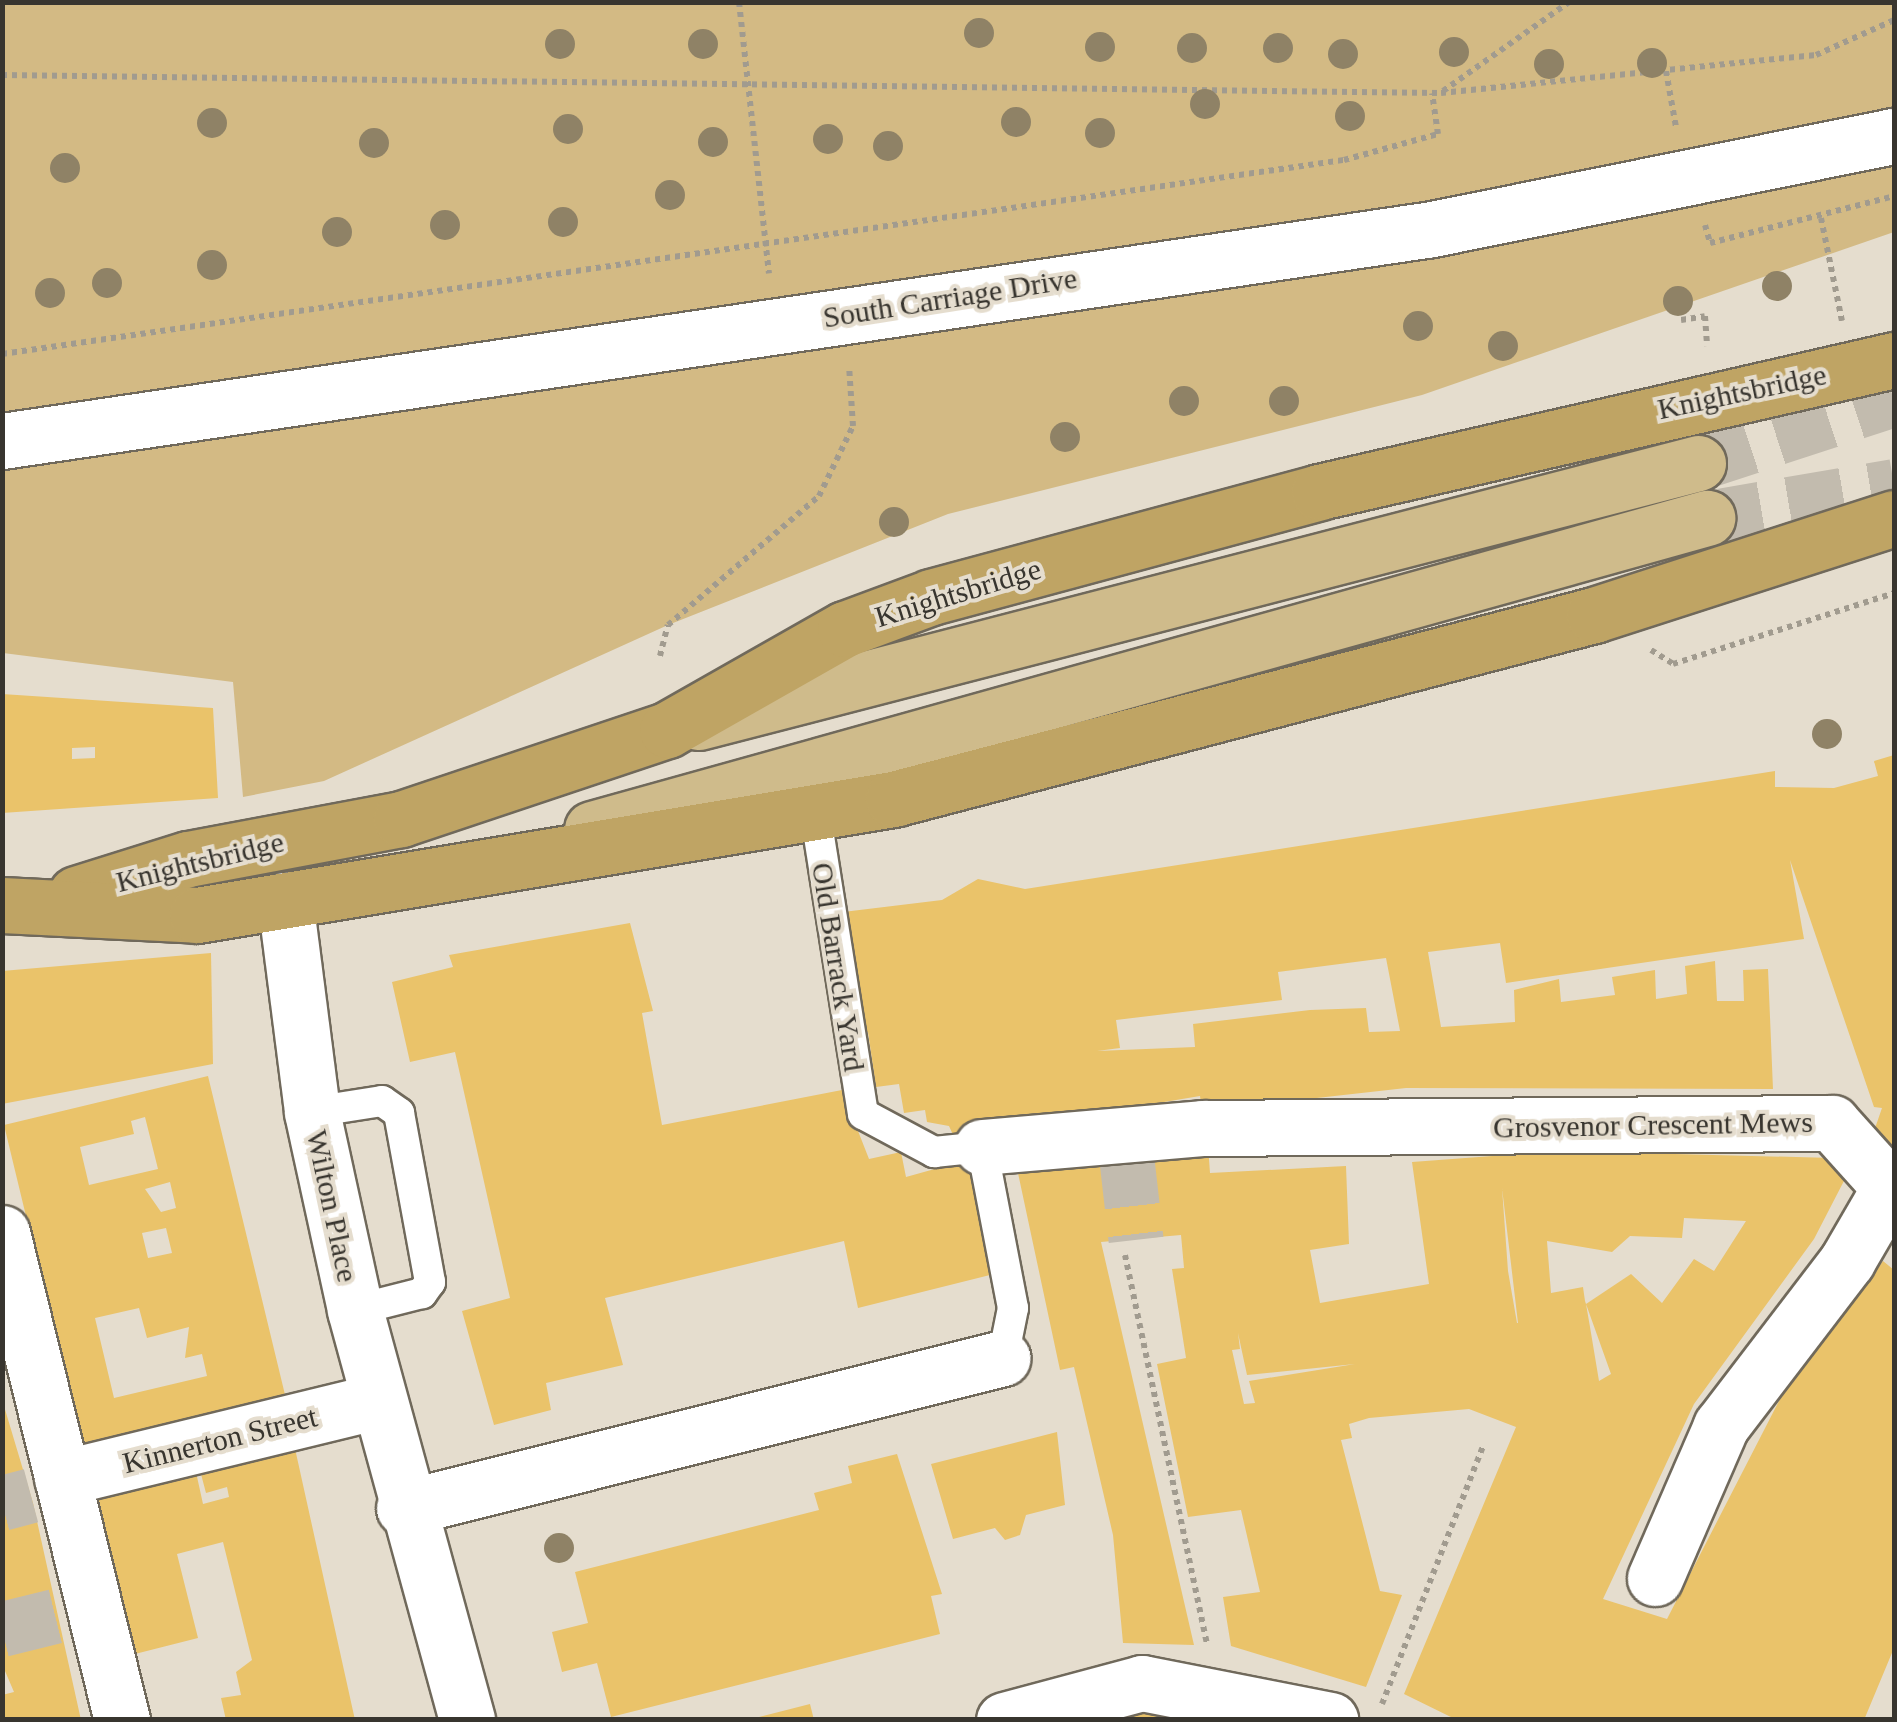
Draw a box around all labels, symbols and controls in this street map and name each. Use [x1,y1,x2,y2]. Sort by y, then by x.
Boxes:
street label: South Carriage Drive [820,260,1080,336]
street label: Knightsbridge [1654,357,1830,427]
street label: Knightsbridge [871,551,1045,635]
street label: Knightsbridge [112,824,288,900]
street label: Old Barrack Yard [804,860,872,1074]
street label: Grosvenor Crescent Mews [1493,1104,1813,1146]
street label: Wilton Place [298,1127,366,1285]
street label: Kinnerton Street [119,1398,321,1482]

